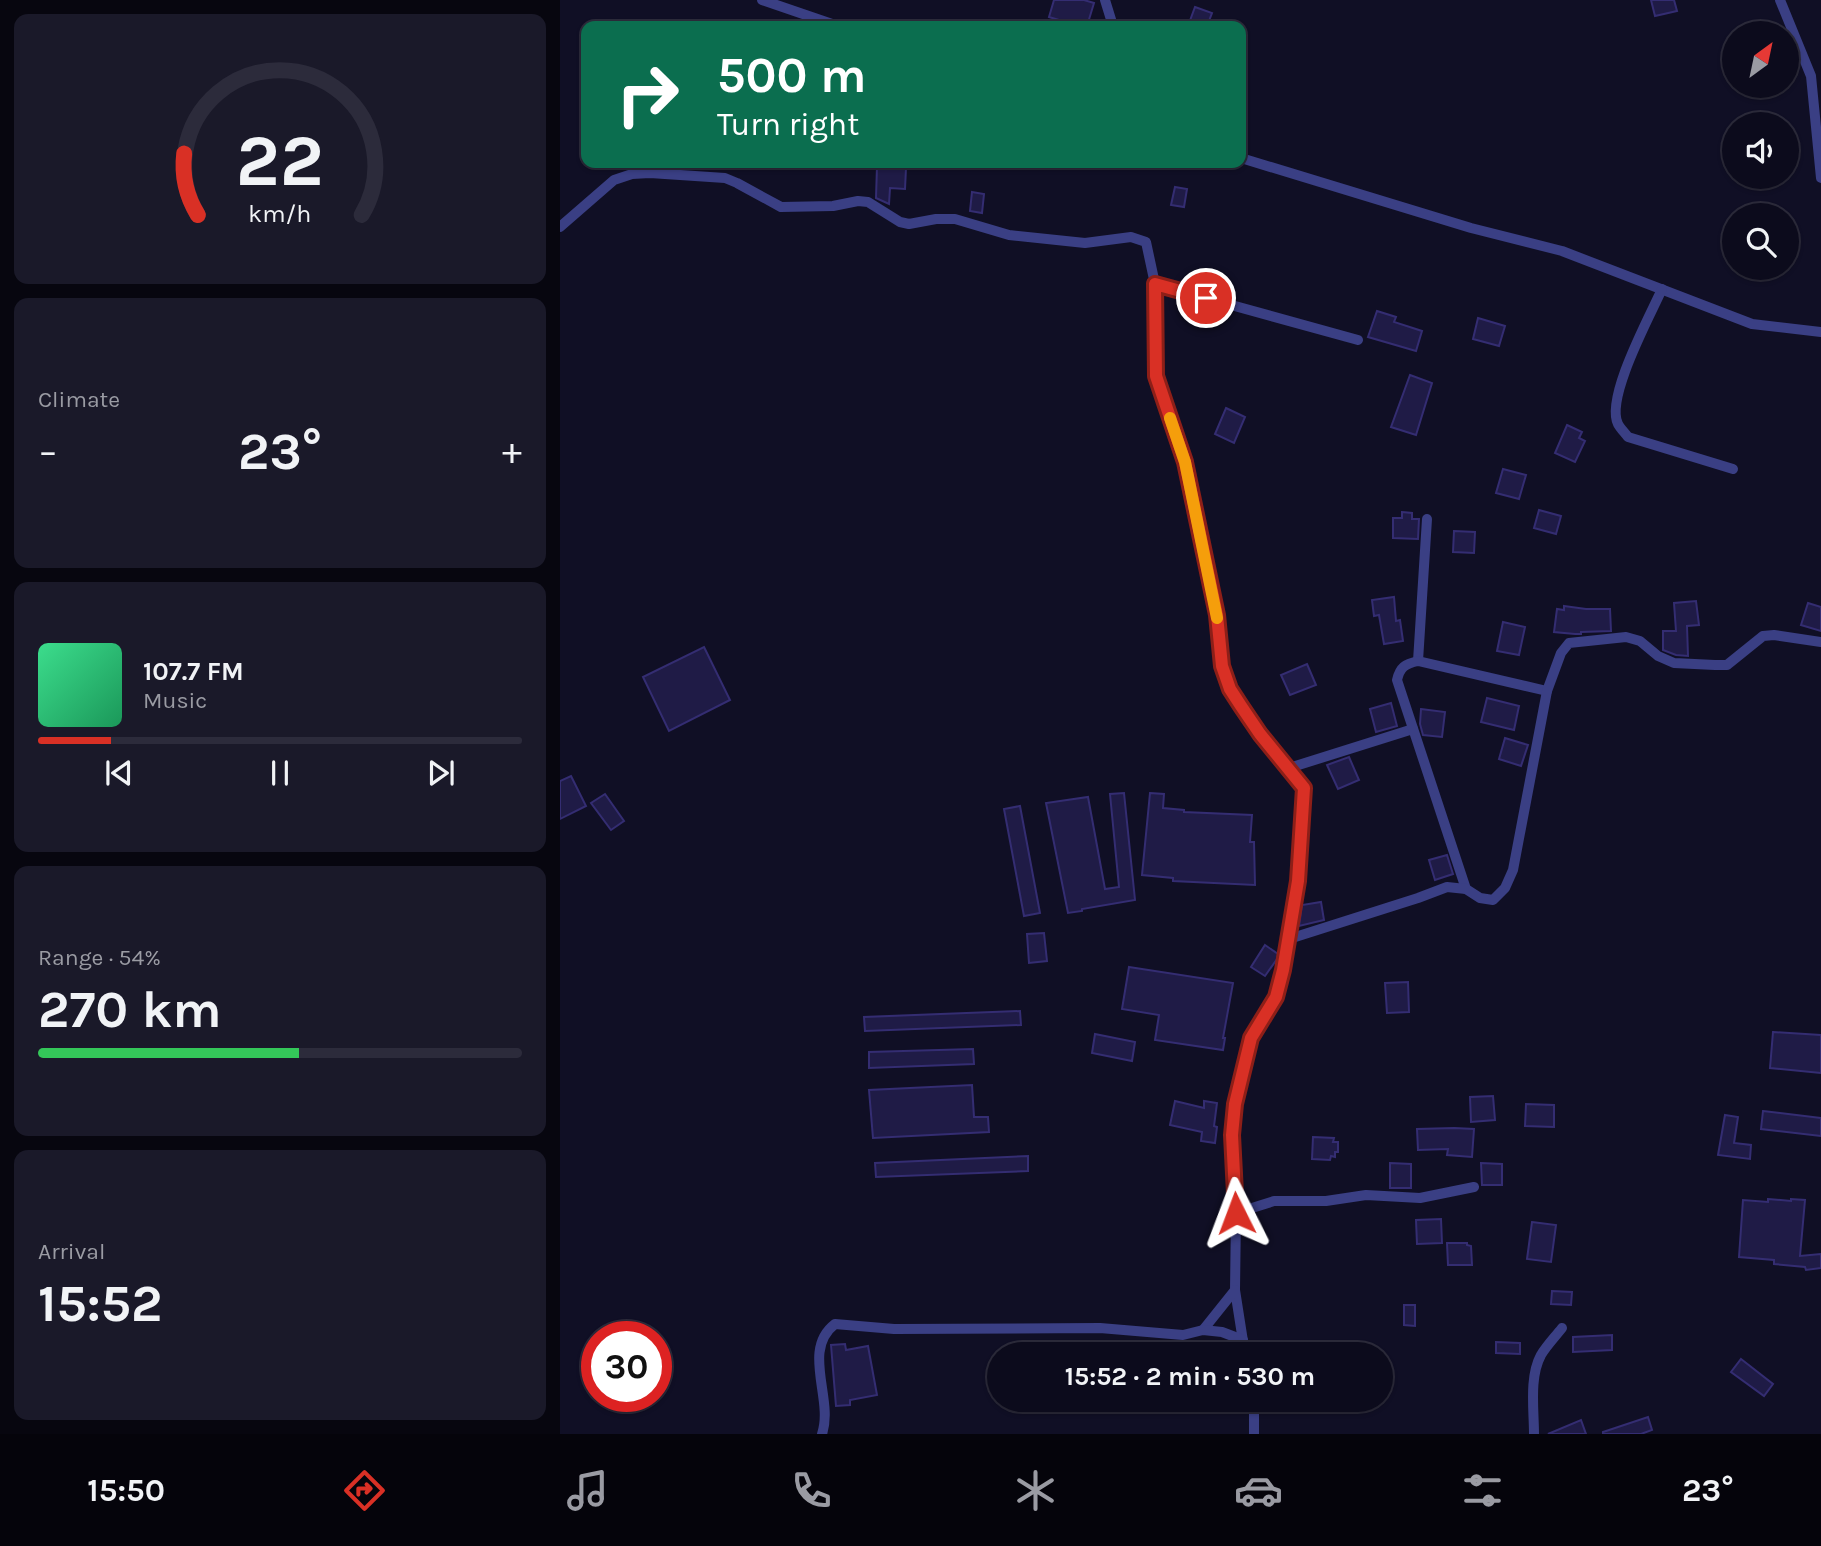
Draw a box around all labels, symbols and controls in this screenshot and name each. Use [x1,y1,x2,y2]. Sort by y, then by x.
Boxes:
north arrow [1722,21,1799,98]
map controls [1722,21,1799,280]
text: 500 m [717,47,866,104]
icon: right [602,49,693,140]
text: Turn right [717,106,859,143]
button: sound [1722,112,1799,189]
text: 22 [236,118,324,203]
text: km/h [248,199,312,228]
button: search [1722,203,1799,280]
pin [1176,268,1236,328]
icon: arrive [1187,279,1225,317]
text: Climate [38,386,120,413]
text: 23° [238,421,322,482]
text: − [38,429,58,474]
text: + [502,429,522,474]
text: 107.7 FM [143,656,244,687]
text: Music [143,687,207,714]
icon: previous [100,754,138,792]
icon: pause [261,754,299,792]
icon: next [422,754,460,792]
text: Range · 54% [38,944,161,971]
text: 270 km [38,979,221,1040]
position arrow [1199,1176,1273,1250]
text: Arrival [38,1238,105,1265]
text: 15:52 [38,1273,163,1334]
speed limit sign: 30 [581,1321,672,1412]
text: 15:52 · 2 min · 530 m [1065,1361,1315,1392]
icon: directions [340,1466,389,1515]
icon: music [563,1466,612,1515]
icon: phone [787,1466,836,1515]
icon: climate [1011,1466,1060,1515]
icon: car [1234,1466,1283,1515]
icon: filters [1458,1466,1507,1515]
text: 15:50 [87,1472,165,1509]
text: 23° [1682,1472,1734,1509]

